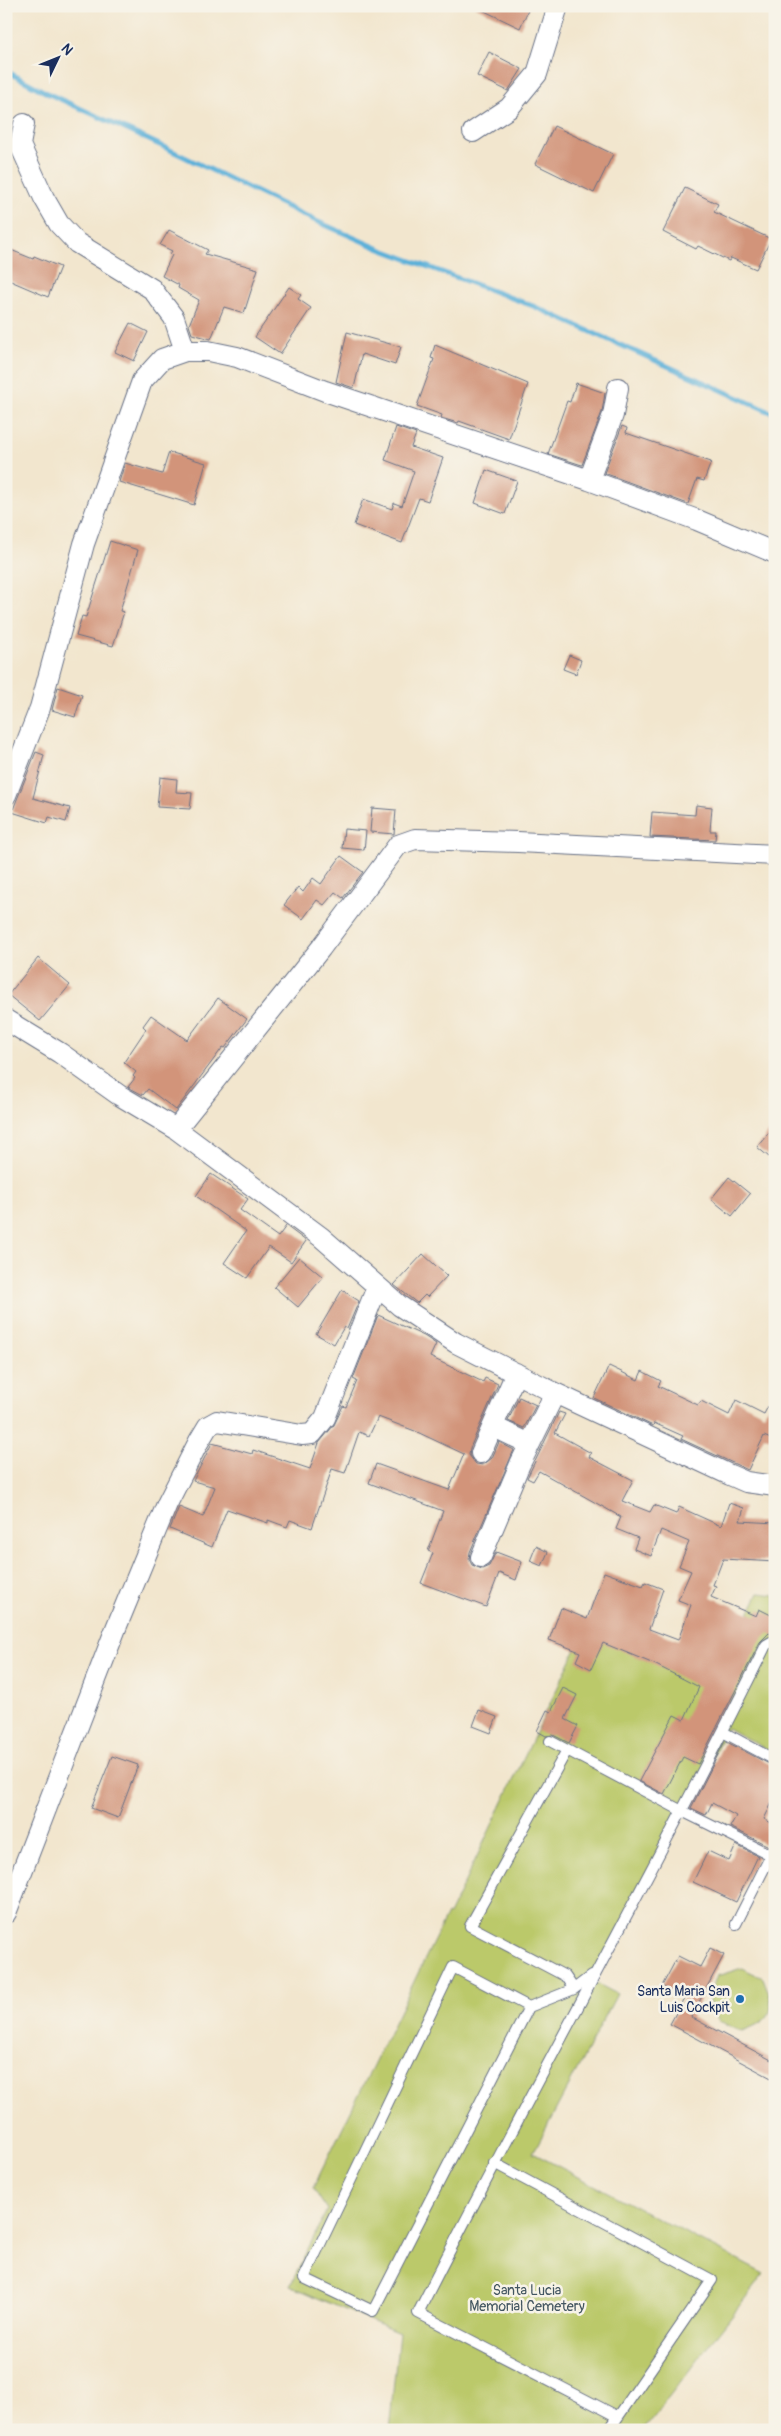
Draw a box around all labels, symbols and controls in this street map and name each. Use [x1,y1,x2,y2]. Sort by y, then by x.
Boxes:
north arrow [32,32,82,82]
text: N [58,40,77,59]
place label: Santa Maria San Luis Cockpit [637,1983,730,2016]
marker: Santa Maria San Luis Cockpit [734,1993,746,2005]
park label: Santa Lucia Memorial Cemetery [469,2282,585,2315]

